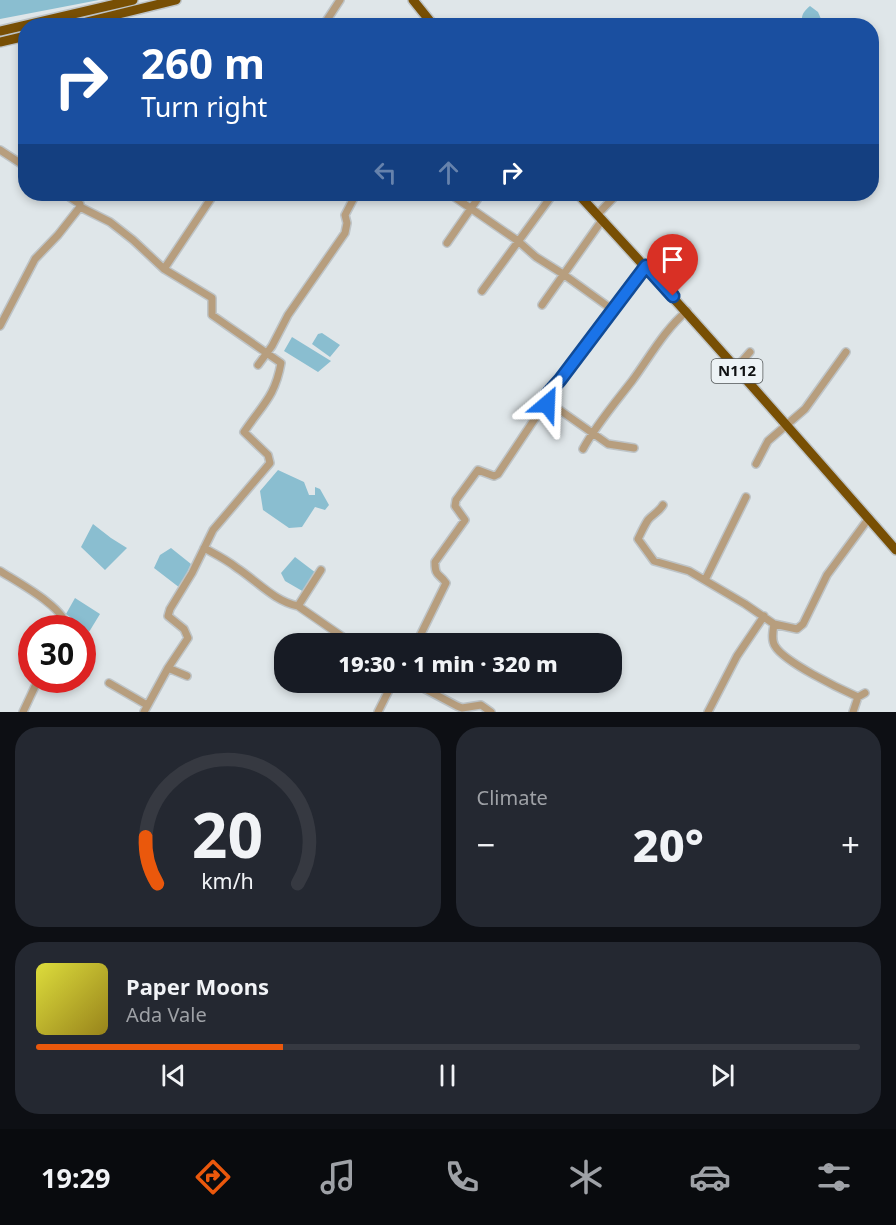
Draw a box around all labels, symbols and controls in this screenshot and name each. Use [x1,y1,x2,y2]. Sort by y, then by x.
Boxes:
text: 260 m [141,34,265,91]
icon: right [42,42,120,120]
text: Turn right [141,88,267,125]
icon: left [369,156,402,189]
icon: ahead [432,156,465,189]
icon: right [495,156,528,189]
pin [647,234,698,296]
icon: arrive [656,243,689,276]
road number: N112 [712,359,762,383]
position arrow [515,372,579,436]
speed limit sign: 30 [18,615,96,693]
text: 19:30 · 1 min · 320 m [338,648,558,678]
text: Climate [477,784,548,811]
text: 20 [192,791,263,876]
text: 20° [633,814,704,875]
text: − [477,822,495,867]
text: + [841,822,860,867]
text: km/h [201,866,254,895]
text: Paper Moons [126,971,269,1001]
text: Ada Vale [126,1001,207,1028]
icon: previous [157,1059,190,1092]
icon: pause [431,1059,464,1092]
icon: next [706,1059,739,1092]
icon: directions [192,1156,234,1198]
icon: music [317,1156,359,1198]
icon: phone [441,1156,483,1198]
icon: climate [565,1156,607,1198]
icon: car [689,1156,731,1198]
icon: filters [813,1156,855,1198]
text: 19:29 [41,1159,110,1196]

